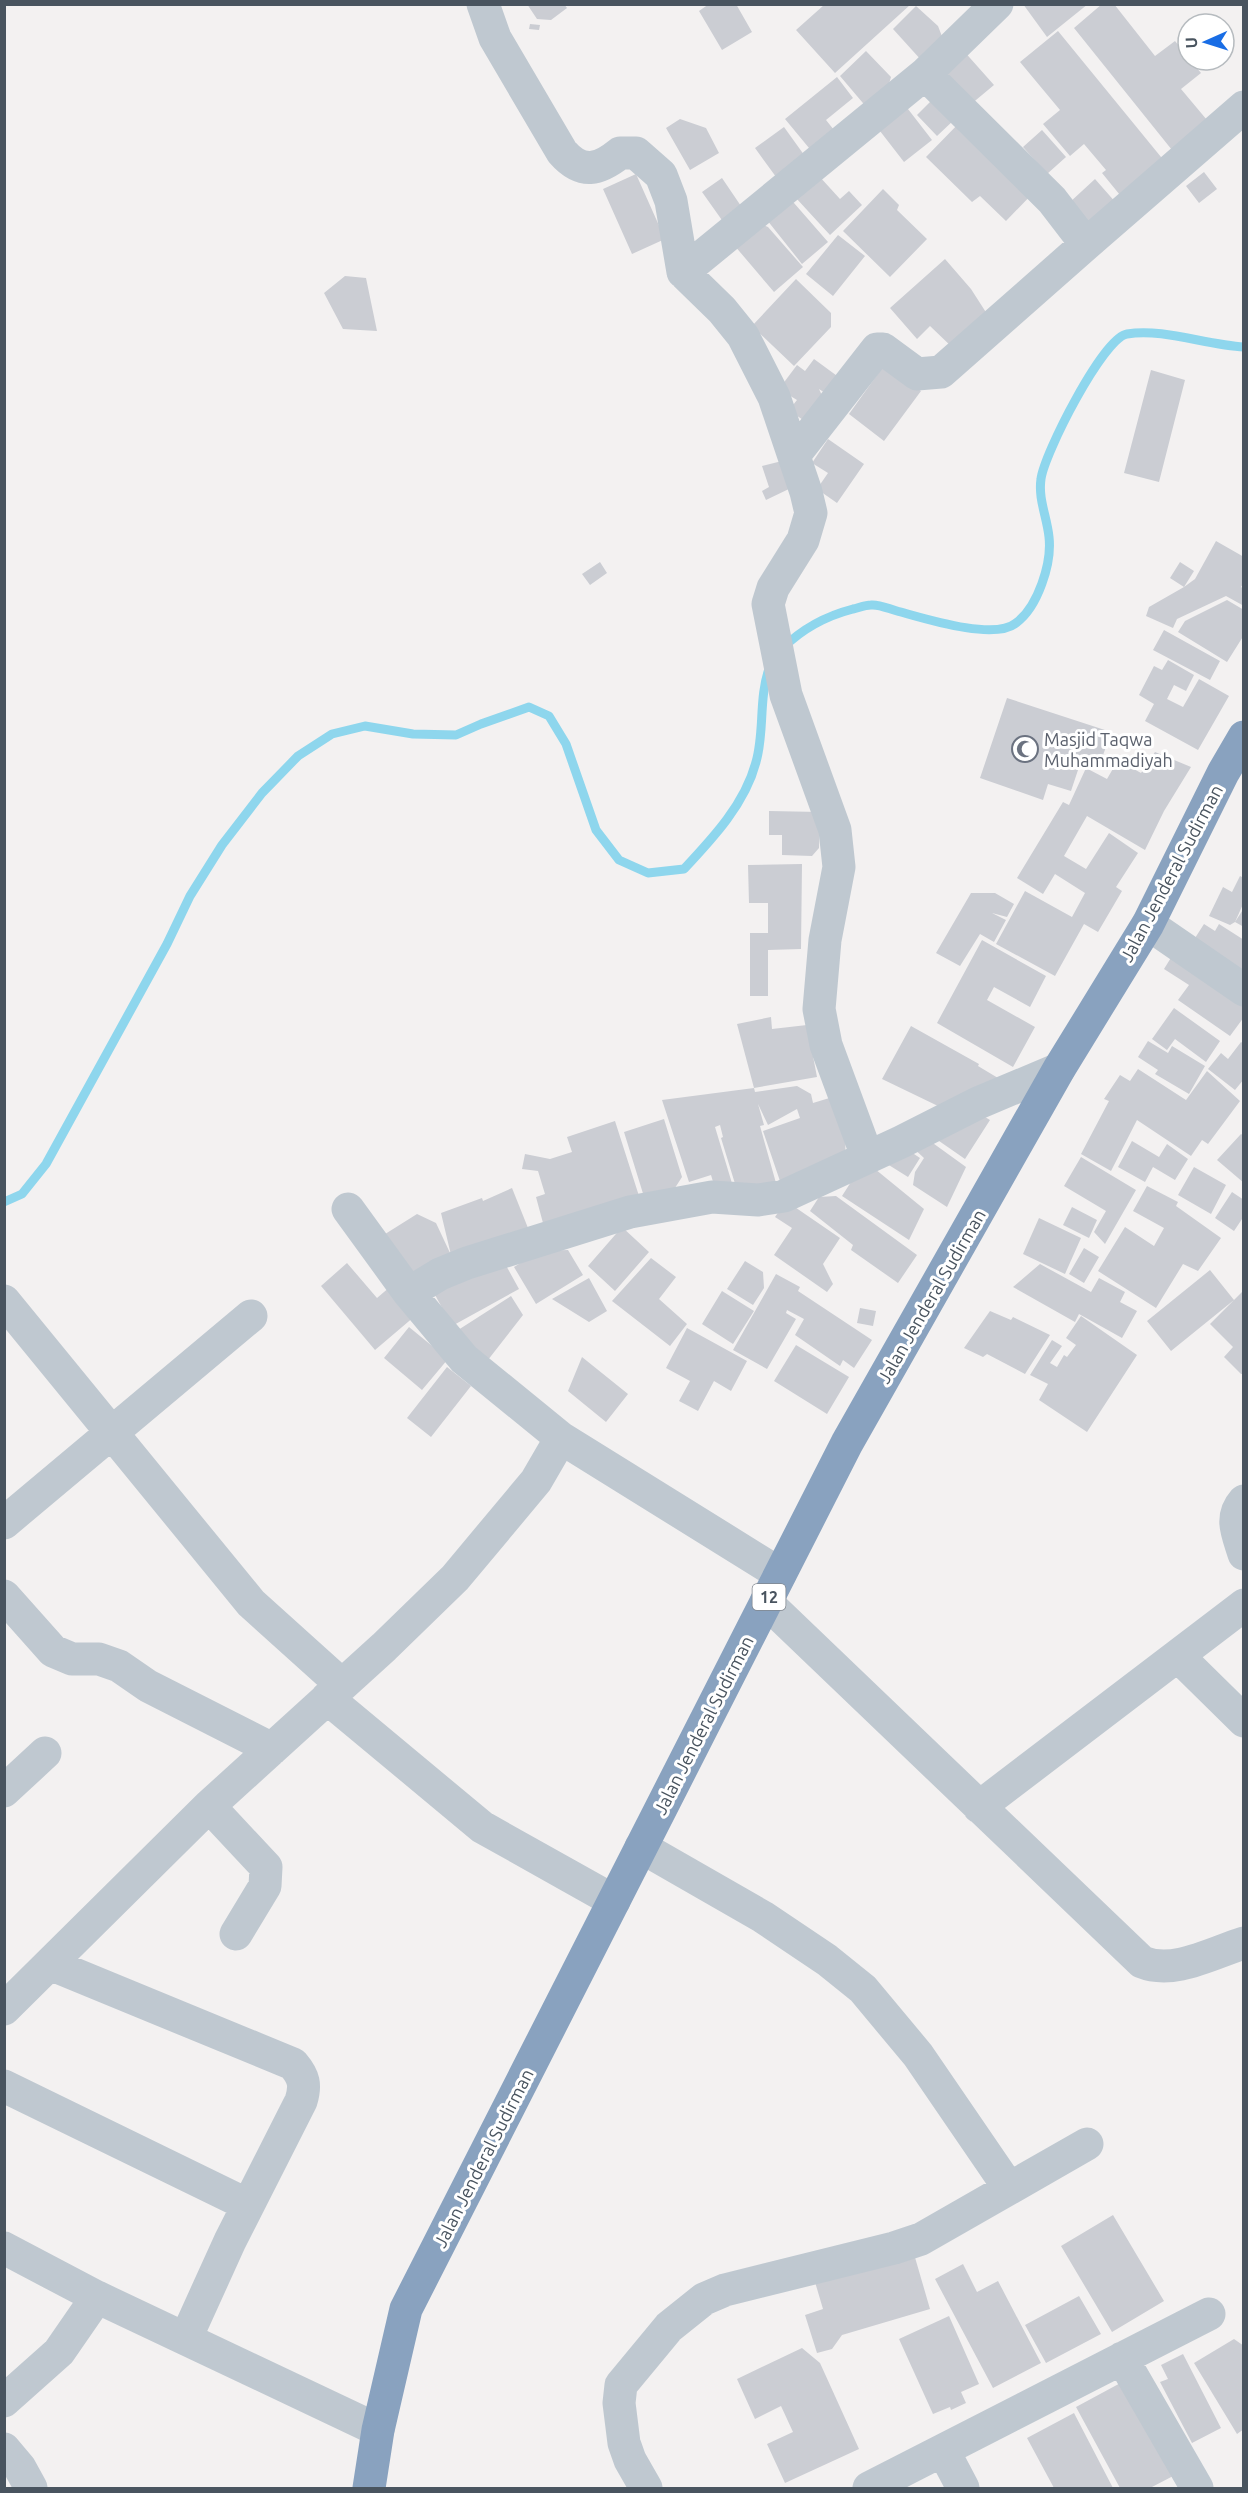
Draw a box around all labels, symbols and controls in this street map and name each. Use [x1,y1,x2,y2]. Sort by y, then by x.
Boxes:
north arrow [1176,12,1236,72]
text: U [1182,37,1200,49]
place label: Masjid Taqwa Muhammadiyah [1044,729,1173,770]
mosque icon: Masjid Taqwa Muhammadiyah [1010,734,1040,764]
street label: Jalan Jenderal Sudirman [1116,781,1226,965]
street label: Jalan Jenderal Sudirman [873,1206,989,1386]
road number: 12 [752,1584,786,1610]
street label: Jalan Jenderal Sudirman [649,1632,757,1818]
street label: Jalan Jenderal Sudirman [429,2065,537,2251]

